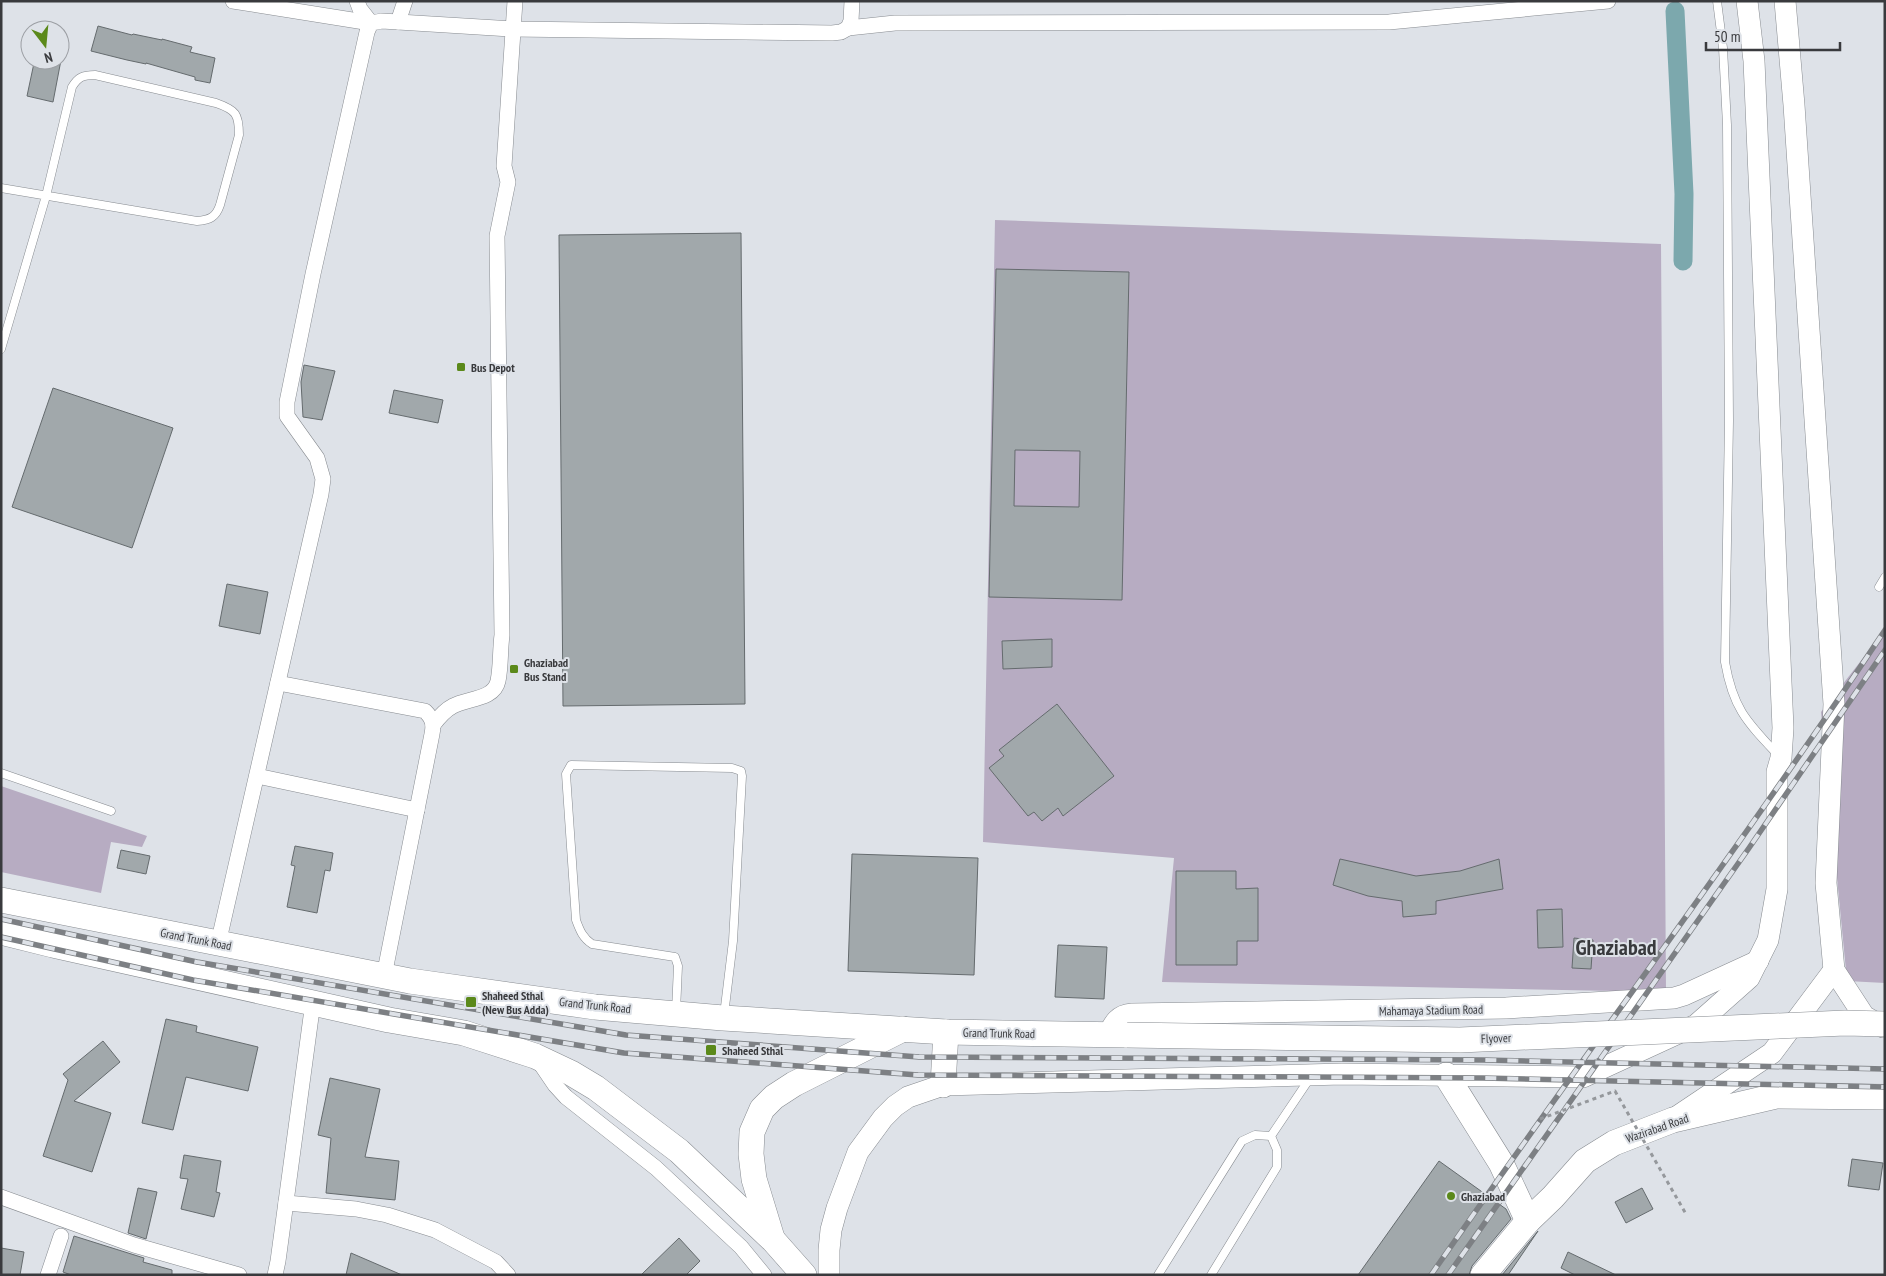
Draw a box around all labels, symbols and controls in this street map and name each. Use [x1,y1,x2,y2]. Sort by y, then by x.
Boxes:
north arrow [20,20,70,70]
scale bar [1706,20,1840,52]
text: 50 m [1714,27,1740,46]
text: N [42,48,55,67]
place label: Bus Depot [471,360,515,375]
marker: Bus Depot [455,361,467,373]
place label: Ghaziabad Bus Stand [524,655,568,684]
marker: Ghaziabad Bus Stand [508,663,520,675]
street label: Grand Trunk Road [159,925,233,953]
district label: Ghaziabad [1575,933,1657,961]
place label: Shaheed Sthal (New Bus Adda) [482,988,549,1017]
street label: Grand Trunk Road [558,994,632,1016]
marker: Shaheed Sthal (New Bus Adda) [464,995,478,1009]
street label: Mahamaya Stadium Road [1379,1002,1483,1018]
street label: Grand Trunk Road [963,1025,1035,1041]
street label: Flyover [1481,1030,1512,1046]
marker: Shaheed Sthal [704,1043,718,1057]
place label: Shaheed Sthal [722,1043,783,1058]
street label: Wazirabad Road [1623,1110,1691,1146]
place label: Ghaziabad [1461,1189,1505,1204]
marker: Ghaziabad [1445,1190,1457,1202]

